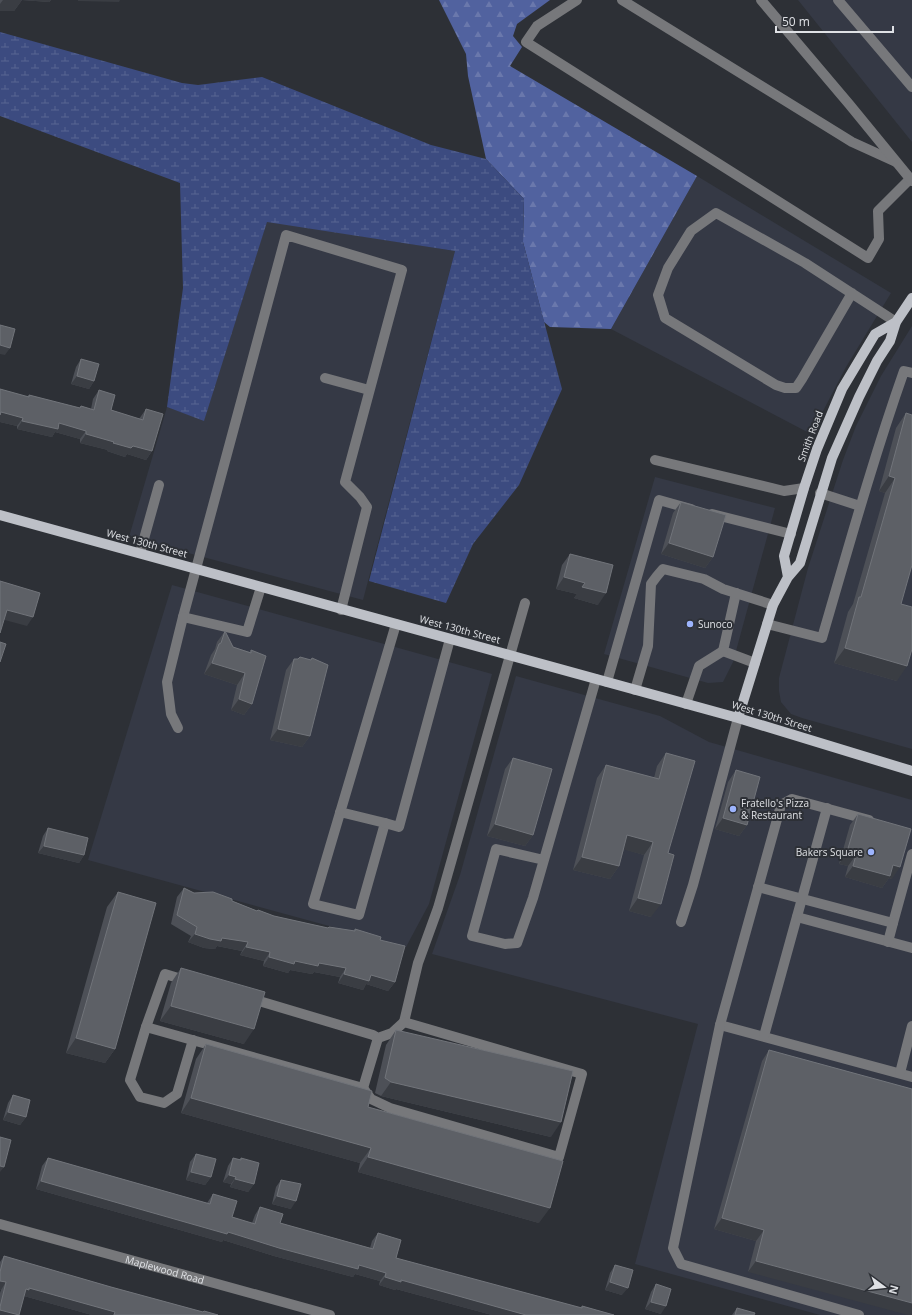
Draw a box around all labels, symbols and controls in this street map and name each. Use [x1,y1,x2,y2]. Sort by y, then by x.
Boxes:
scale bar [776,8,893,34]
text: 50 m [782,13,810,30]
street label: Smith Road [794,409,826,463]
street label: West 130th Street [105,525,189,561]
street label: West 130th Street [418,611,502,647]
place label: Sunoco [698,617,733,631]
marker: Sunoco [685,619,695,629]
street label: West 130th Street [730,697,814,735]
place label: Fratello's Pizza & Restaurant [741,796,809,822]
marker: Fratello's Pizza & Restaurant [728,804,738,814]
place label: Bakers Square [796,845,863,859]
marker: Bakers Square [866,847,876,857]
street label: Maplewood Road [124,1252,206,1287]
north arrow [864,1267,904,1307]
text: N [886,1283,903,1296]

